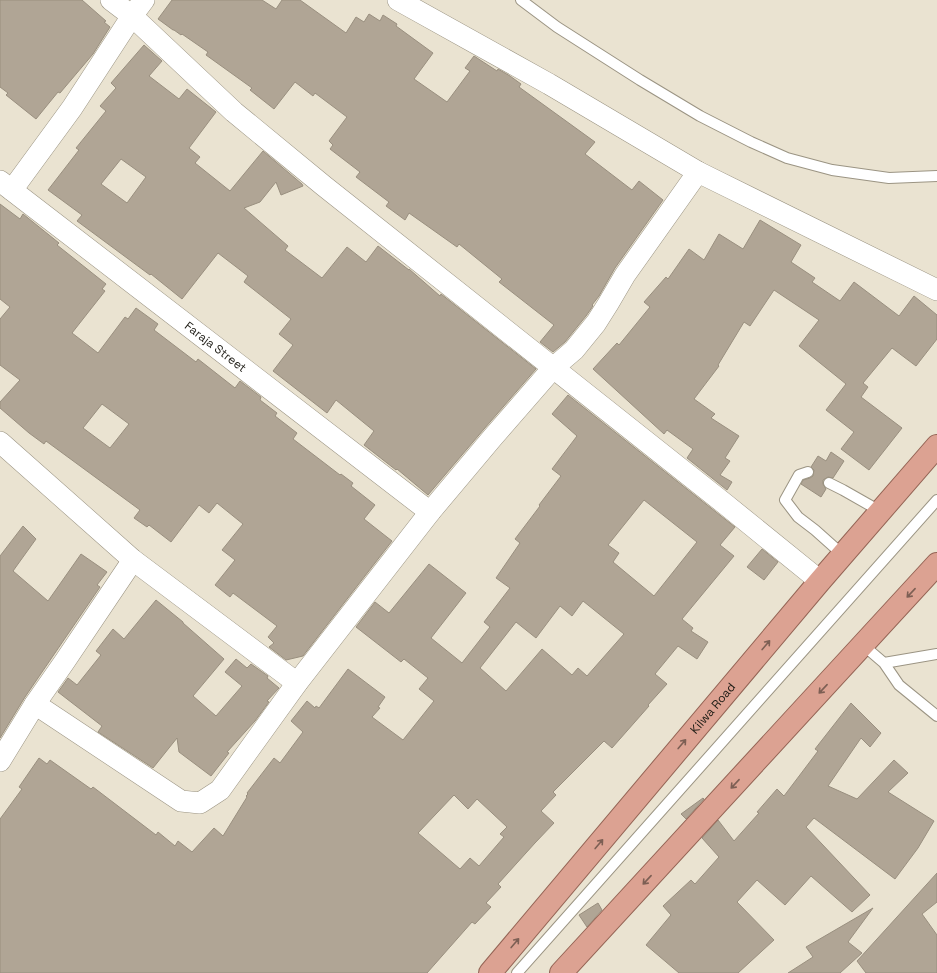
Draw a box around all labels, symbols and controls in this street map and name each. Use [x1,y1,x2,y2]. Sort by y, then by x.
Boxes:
street label: Faraja Street [181,318,250,376]
one-way arrow [906,588,915,598]
one-way arrow [762,639,771,650]
street label: Kilwa Road [687,679,739,737]
one-way arrow [818,684,827,694]
one-way arrow [678,739,687,750]
one-way arrow [730,779,739,790]
one-way arrow [594,838,603,849]
one-way arrow [642,875,651,885]
one-way arrow [510,938,519,949]

